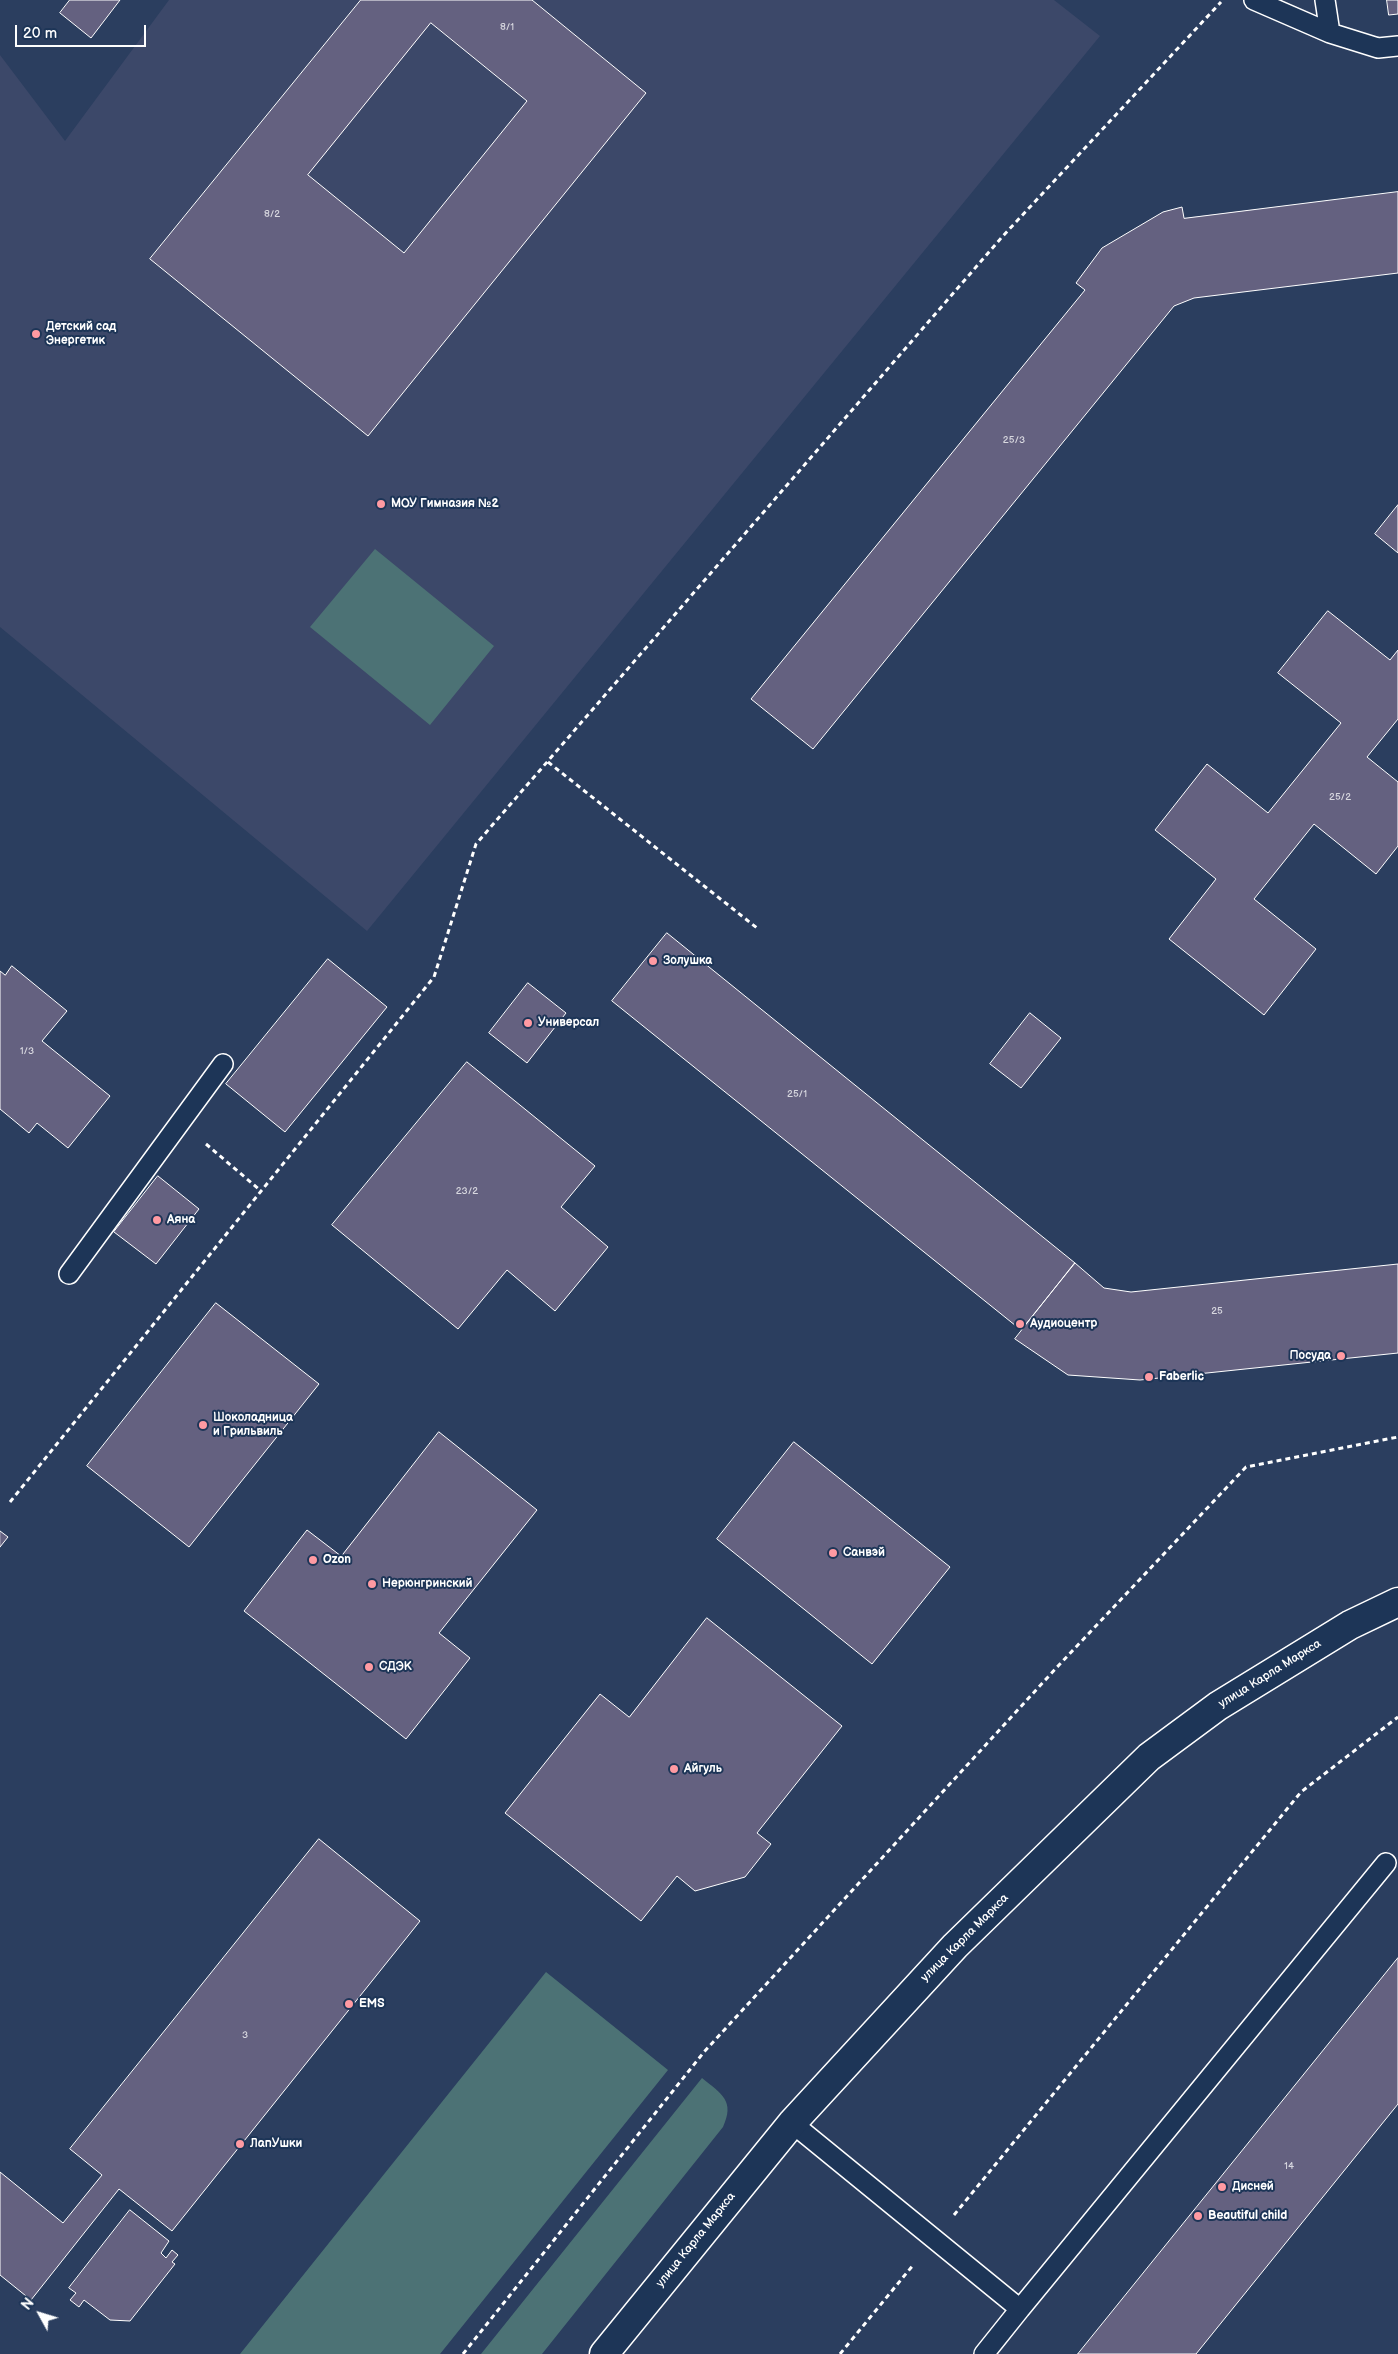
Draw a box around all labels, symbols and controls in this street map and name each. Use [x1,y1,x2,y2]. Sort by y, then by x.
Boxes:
scale bar [18,15,149,47]
house number: 8/1 [500,21,514,33]
text: 20 m [23,24,57,43]
house number: 8/2 [264,208,280,220]
place label: Детский сад Энергетик [46,320,116,348]
marker: Детский сад Энергетик [30,328,42,340]
house number: 25/3 [1003,434,1025,446]
place label: МОУ Гимназия №2 [391,497,499,511]
marker: МОУ Гимназия №2 [375,498,387,510]
house number: 25/2 [1329,791,1351,803]
place label: Золушка [663,954,712,968]
marker: Золушка [647,955,659,967]
place label: Универсал [538,1016,599,1030]
marker: Универсал [522,1017,534,1029]
house number: 1/3 [20,1045,34,1057]
house number: 25/1 [787,1088,807,1100]
house number: 23/2 [456,1185,478,1197]
place label: Аяна [167,1213,195,1227]
marker: Аяна [151,1214,163,1226]
house number: 25 [1211,1305,1223,1317]
place label: Аудиоцентр [1030,1317,1097,1331]
marker: Аудиоцентр [1014,1318,1026,1330]
place label: Посуда [1290,1349,1331,1363]
marker: Посуда [1335,1350,1347,1362]
place label: Faberlic [1159,1370,1204,1384]
marker: Faberlic [1143,1371,1155,1383]
place label: Шоколадница и Грильвиль [213,1411,293,1439]
marker: Шоколадница и Грильвиль [197,1419,209,1431]
place label: Санвэй [843,1546,885,1560]
marker: Санвэй [827,1547,839,1559]
place label: Ozon [323,1553,351,1567]
marker: Ozon [307,1554,319,1566]
place label: Нерюнгринский [382,1577,472,1591]
marker: Нерюнгринский [366,1578,378,1590]
street label: улица Карла Маркса [1216,1637,1324,1711]
place label: СДЭК [379,1660,412,1674]
marker: СДЭК [363,1661,375,1673]
place label: Айгуль [684,1762,722,1776]
marker: Айгуль [668,1763,680,1775]
street label: улица Карла Маркса [918,1891,1012,1985]
place label: EMS [359,1997,384,2011]
marker: EMS [343,1998,355,2010]
house number: 3 [242,2029,248,2041]
place label: ЛапУшки [250,2137,302,2151]
marker: ЛапУшки [234,2138,246,2150]
house number: 14 [1284,2160,1294,2172]
place label: Дисней [1232,2180,1274,2194]
marker: Дисней [1216,2181,1228,2193]
street label: улица Карла Маркса [653,2190,739,2290]
place label: Beautiful child [1208,2209,1287,2223]
marker: Beautiful child [1192,2210,1204,2222]
north arrow [15,2289,65,2339]
text: N [18,2295,38,2314]

